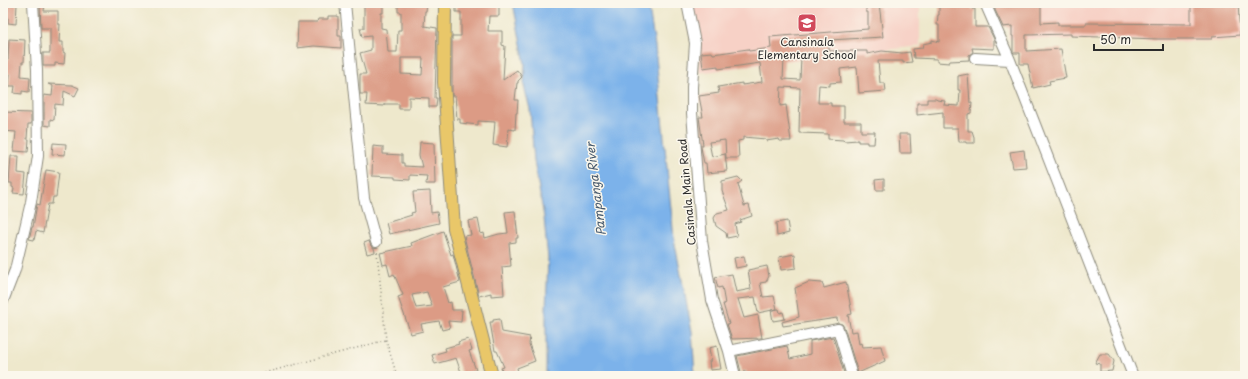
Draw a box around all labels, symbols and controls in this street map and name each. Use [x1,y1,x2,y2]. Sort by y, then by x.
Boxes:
school or university icon: Cansinala Elementary School [796,12,818,34]
scale bar [1094,26,1163,52]
text: 50 m [1100,30,1131,48]
place label: Cansinala Elementary School [757,33,857,63]
street label: Casinala Main Road [673,138,700,246]
water label: Pampanga River [580,140,610,237]

